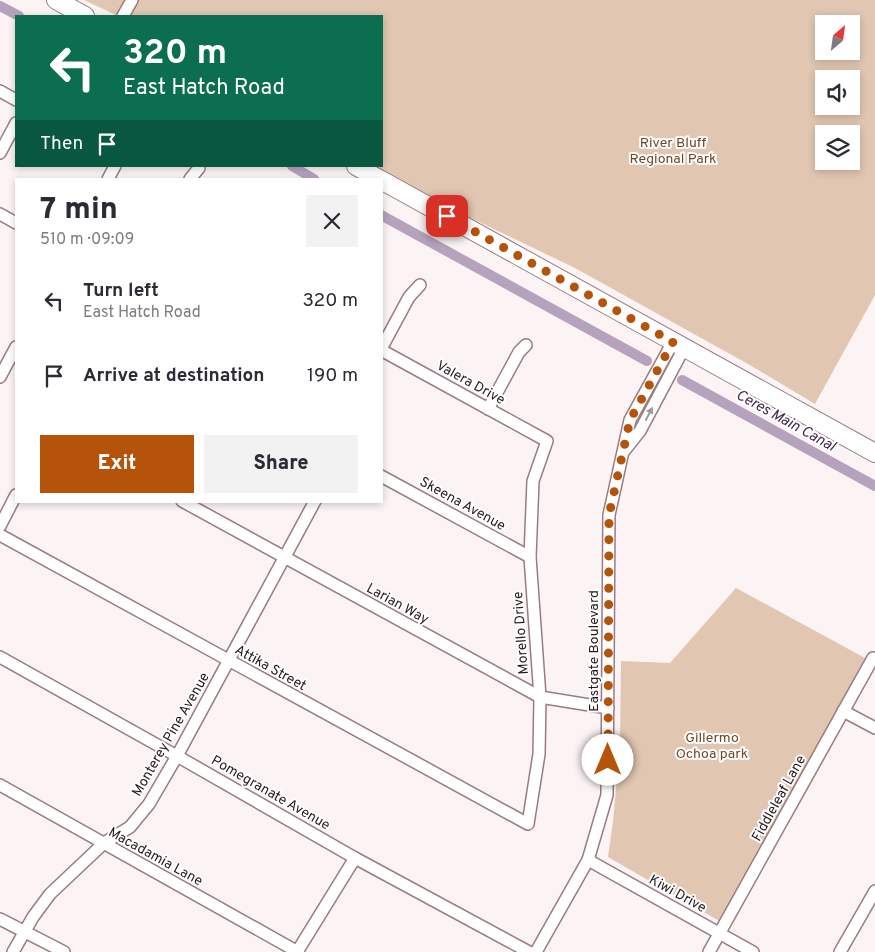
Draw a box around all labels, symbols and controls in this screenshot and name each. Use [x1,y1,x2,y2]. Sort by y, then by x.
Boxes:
north arrow [815,15,860,60]
map controls [815,15,860,170]
text: 320 m [123,32,227,76]
icon: left [40,35,105,100]
button: sound [815,70,860,115]
text: East Hatch Road [123,75,285,102]
button: layers [815,125,860,170]
icon: arrive [93,130,121,158]
text: Then [40,132,83,156]
park label: River Bluff Regional Park [629,135,717,168]
text: 7 min [40,192,118,229]
button: close [306,195,358,247]
pin [426,195,468,237]
icon: arrive [433,202,461,230]
text: 510 m · 09:09 [40,230,134,250]
text: Turn left [83,279,159,303]
icon: left [40,287,68,315]
text: 320 m [303,289,358,313]
text: East Hatch Road [83,303,201,323]
street label: Valera Drive [433,357,508,409]
icon: arrive [40,362,68,390]
text: Arrive at destination [83,364,264,388]
text: 190 m [307,364,358,388]
water label: Ceres Main Canal [732,386,839,457]
one-way arrow [645,407,653,421]
button: Exit [40,435,194,493]
button: Share [204,435,358,493]
street label: Skeena Avenue [416,474,508,535]
street label: Larian Way [363,580,432,628]
street label: Eastgate Boulevard [586,590,603,712]
street label: Morello Drive [510,591,533,675]
street label: Attika Street [231,642,309,695]
street label: Monterey Pine Avenue [129,670,214,800]
park label: Gillermo Ochoa park [676,730,748,763]
position arrow [581,733,633,785]
street label: Pomegranate Avenue [208,752,333,834]
street label: Fiddleleaf Lane [749,753,810,845]
street label: Macadamia Lane [105,824,205,890]
street label: Kiwi Drive [646,872,709,917]

